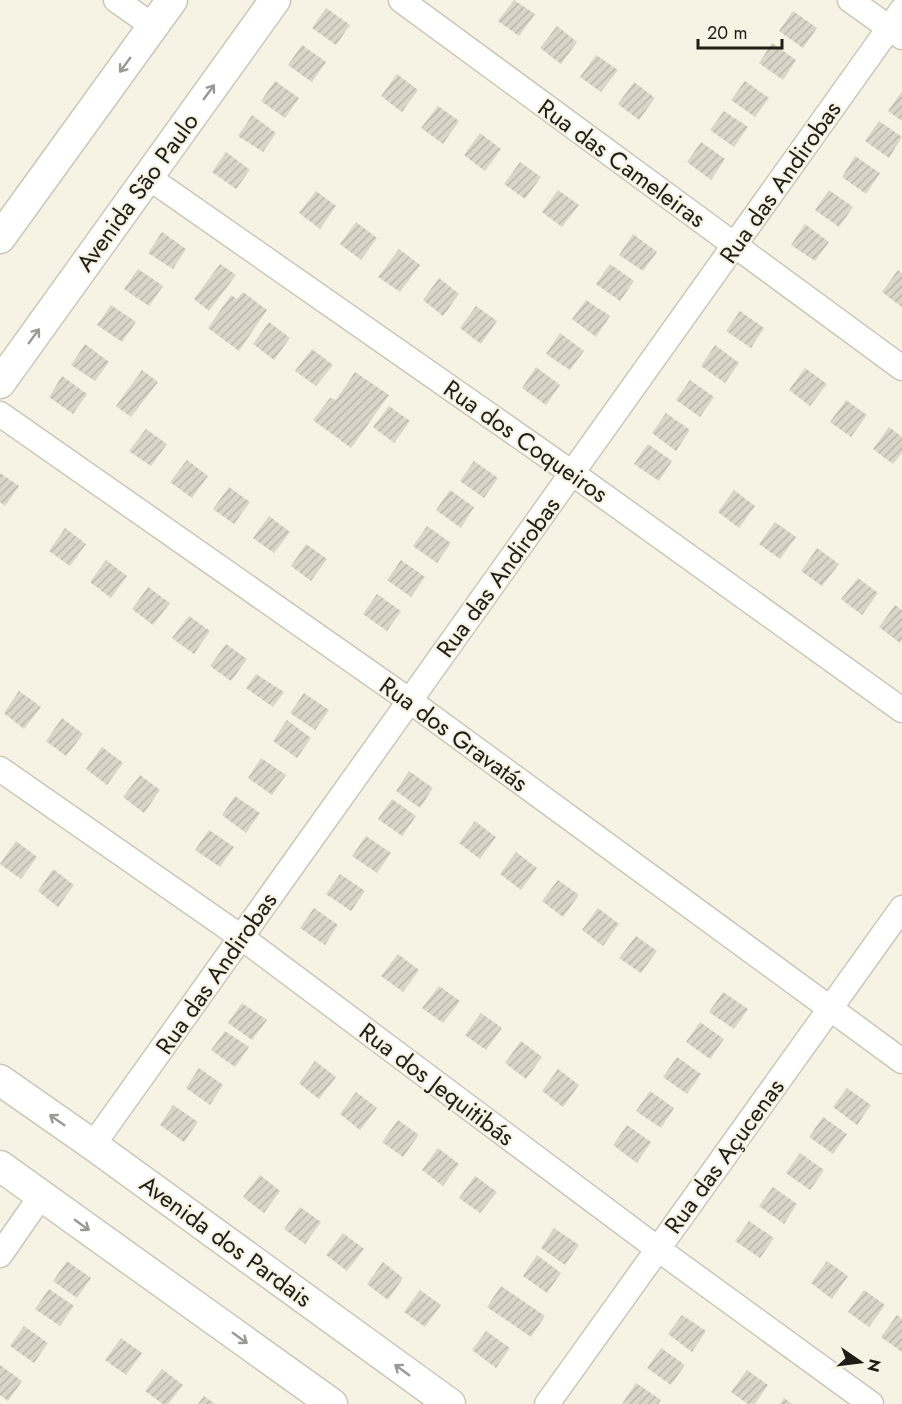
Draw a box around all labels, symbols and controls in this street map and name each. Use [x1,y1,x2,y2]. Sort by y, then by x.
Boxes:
scale bar [698,12,782,50]
text: 20 m [707,20,747,46]
one-way arrow [119,56,131,72]
one-way arrow [203,85,215,101]
street label: Rua das Cameleiras [531,90,713,236]
street label: Rua das Andirobas [711,94,849,270]
street label: Avenida São Paulo [67,105,207,279]
one-way arrow [28,328,40,344]
street label: Rua dos Coqueiros [437,371,615,511]
street label: Rua das Andirobas [428,489,568,665]
street label: Rua dos Gravatás [373,668,535,800]
street label: Rua das Andirobas [147,885,285,1061]
street label: Rua dos Jequitibás [352,1014,522,1154]
street label: Rua das Açucenas [656,1071,792,1241]
one-way arrow [50,1114,66,1126]
street label: Avenida dos Pardais [133,1166,319,1316]
one-way arrow [73,1219,89,1231]
one-way arrow [232,1332,248,1344]
north arrow [830,1332,890,1392]
text: N [861,1357,887,1374]
one-way arrow [395,1363,411,1376]

